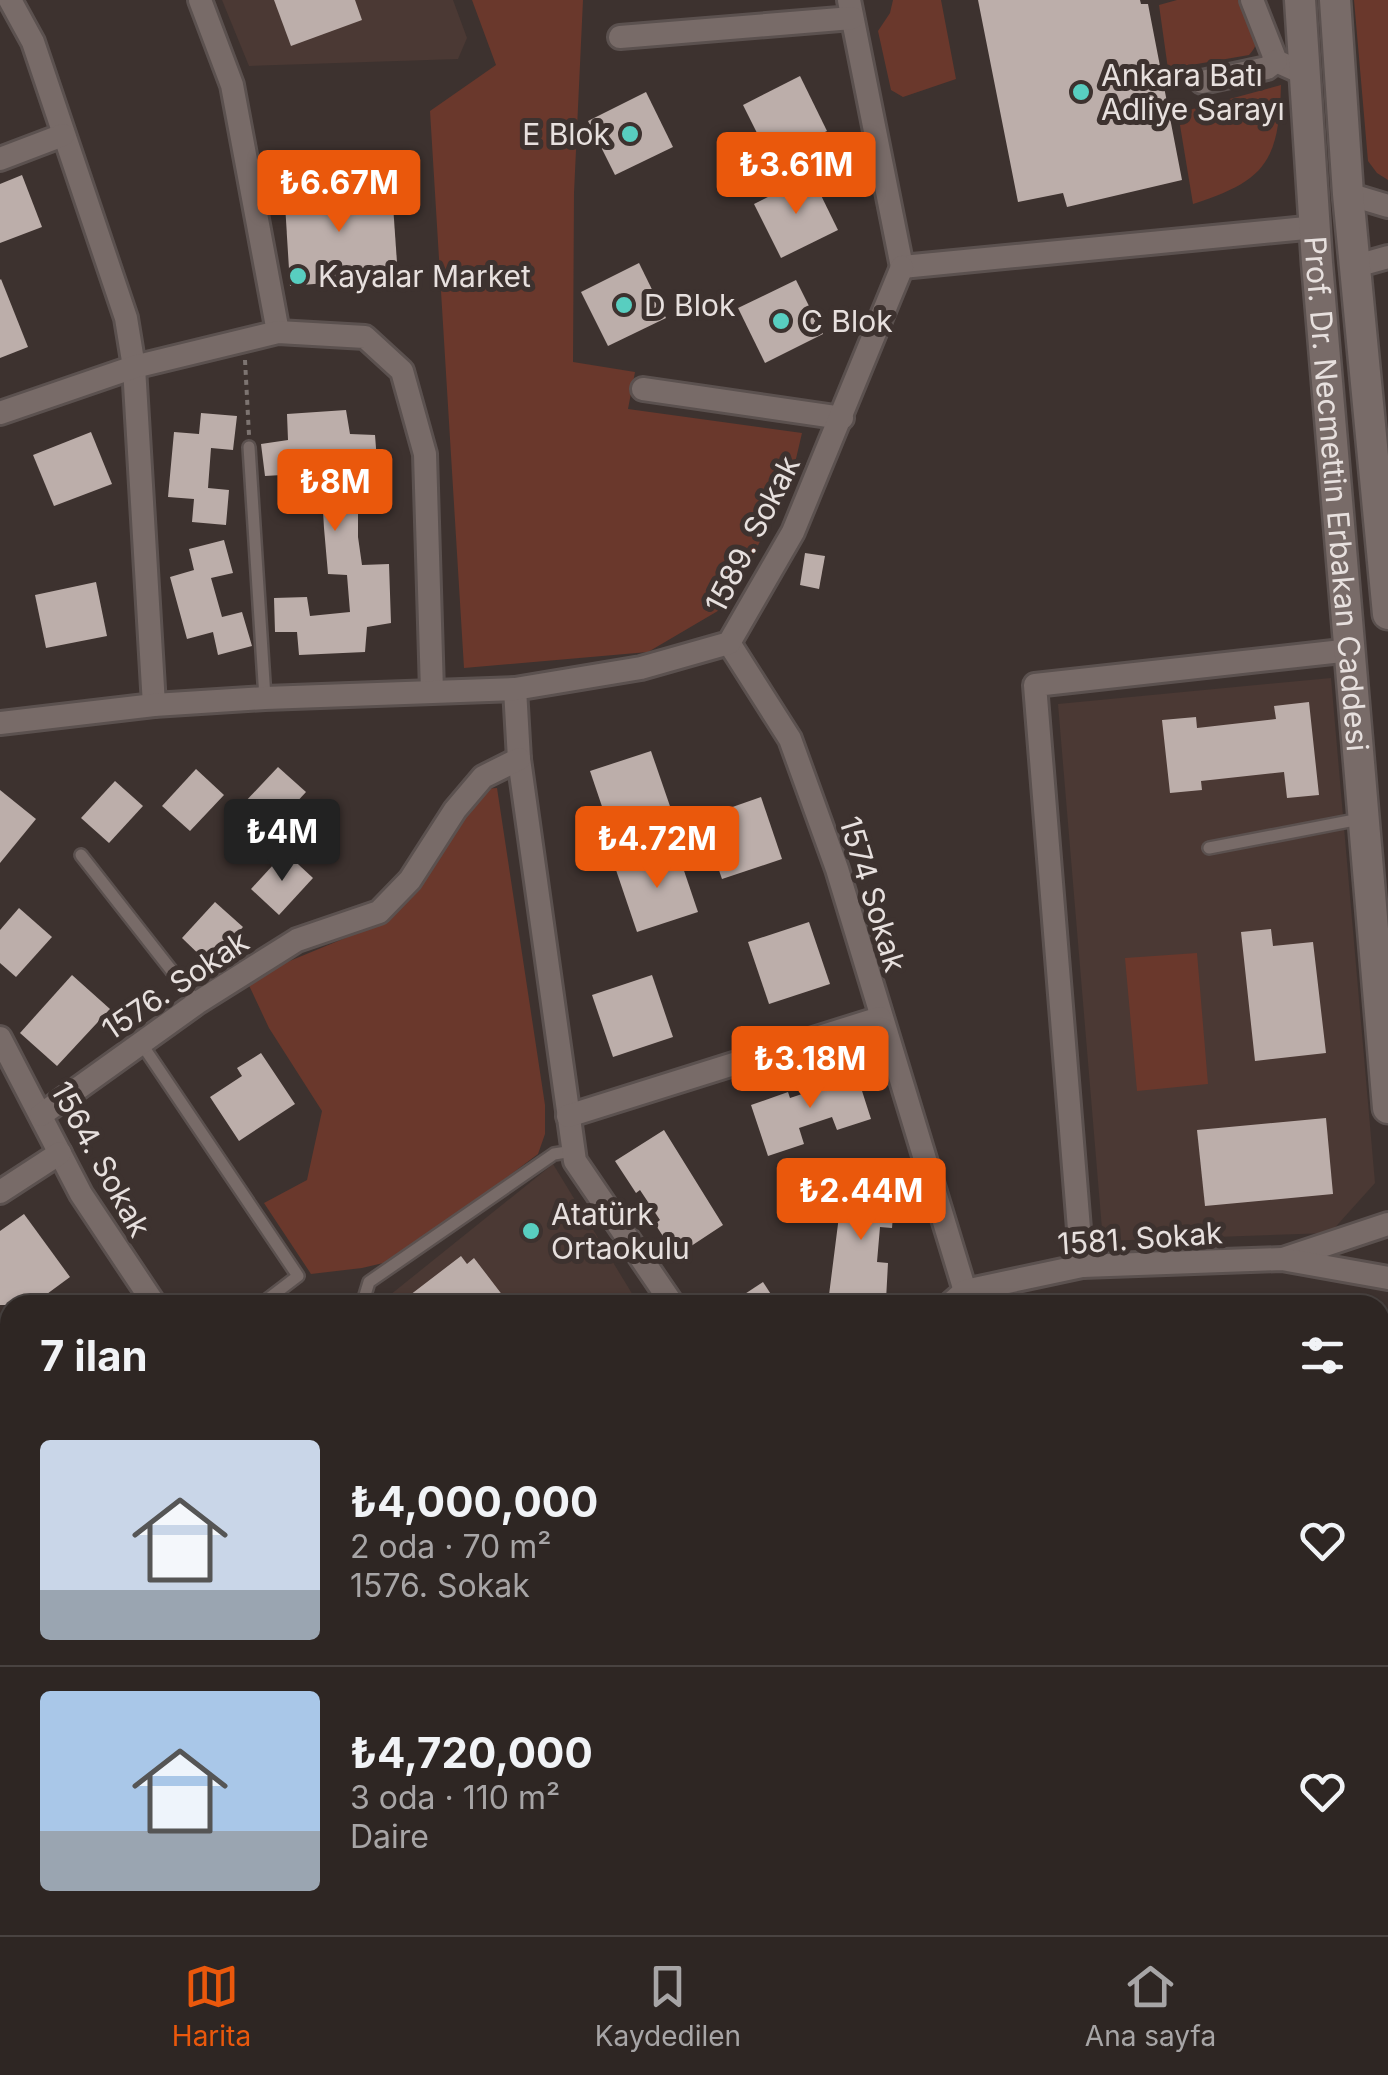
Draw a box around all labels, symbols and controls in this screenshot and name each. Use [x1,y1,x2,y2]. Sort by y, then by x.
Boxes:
place label: Ankara Batı Adliye Sarayı [1101,57,1285,127]
marker: Ankara Batı Adliye Sarayı [1070,81,1092,103]
place label: E Blok [522,116,611,152]
marker: E Blok [619,123,641,145]
pin: ₺3.61M [715,132,877,217]
text: ₺3.61M [739,145,853,184]
pin: ₺6.67M [258,150,420,235]
text: ₺6.67M [279,163,399,202]
street label: Prof. Dr. Necmettin Erbakan Caddesi [1297,235,1376,753]
place label: Kayalar Market [318,258,531,294]
marker: Kayalar Market [287,265,309,287]
place label: D Blok [644,287,736,323]
marker: D Blok [613,294,635,316]
place label: C Blok [801,303,893,339]
marker: C Blok [770,310,792,332]
pin: ₺8M [287,449,383,534]
street label: 1589. Sokak [697,449,807,618]
text: ₺8M [299,462,371,501]
pin: ₺4M [234,799,330,884]
pin: ₺4.72M [576,806,738,891]
text: ₺4M [246,812,318,851]
street label: 1574 Sokak [832,812,914,977]
text: ₺4.72M [597,819,717,858]
street label: 1576. Sokak [95,923,255,1047]
pin: ₺3.18M [729,1026,891,1111]
text: ₺3.18M [754,1039,866,1078]
street label: 1564. Sokak [44,1075,159,1243]
pin: ₺2.44M [780,1158,942,1243]
text: ₺2.44M [799,1171,923,1210]
place label: Atatürk Ortaokulu [551,1196,690,1266]
street label: 1581. Sokak [1056,1214,1224,1262]
marker: Atatürk Ortaokulu [520,1220,542,1242]
icon: filters [1295,1328,1350,1383]
text: 7 ilan [40,1330,148,1381]
text: ₺4,000,000 [350,1476,598,1527]
icon: home [120,1480,240,1600]
icon: heart [1295,1513,1350,1568]
text: 2 oda · 70 m² [350,1527,551,1566]
text: 1576. Sokak [350,1566,530,1605]
text: ₺4,720,000 [350,1727,593,1778]
icon: home [120,1731,240,1851]
icon: heart [1295,1764,1350,1819]
text: 3 oda · 110 m² [350,1778,560,1817]
text: Daire [350,1817,429,1856]
tab: Harita [172,1959,251,2053]
tab: Kaydedilen [595,1959,741,2053]
tab: Ana sayfa [1085,1959,1216,2053]

